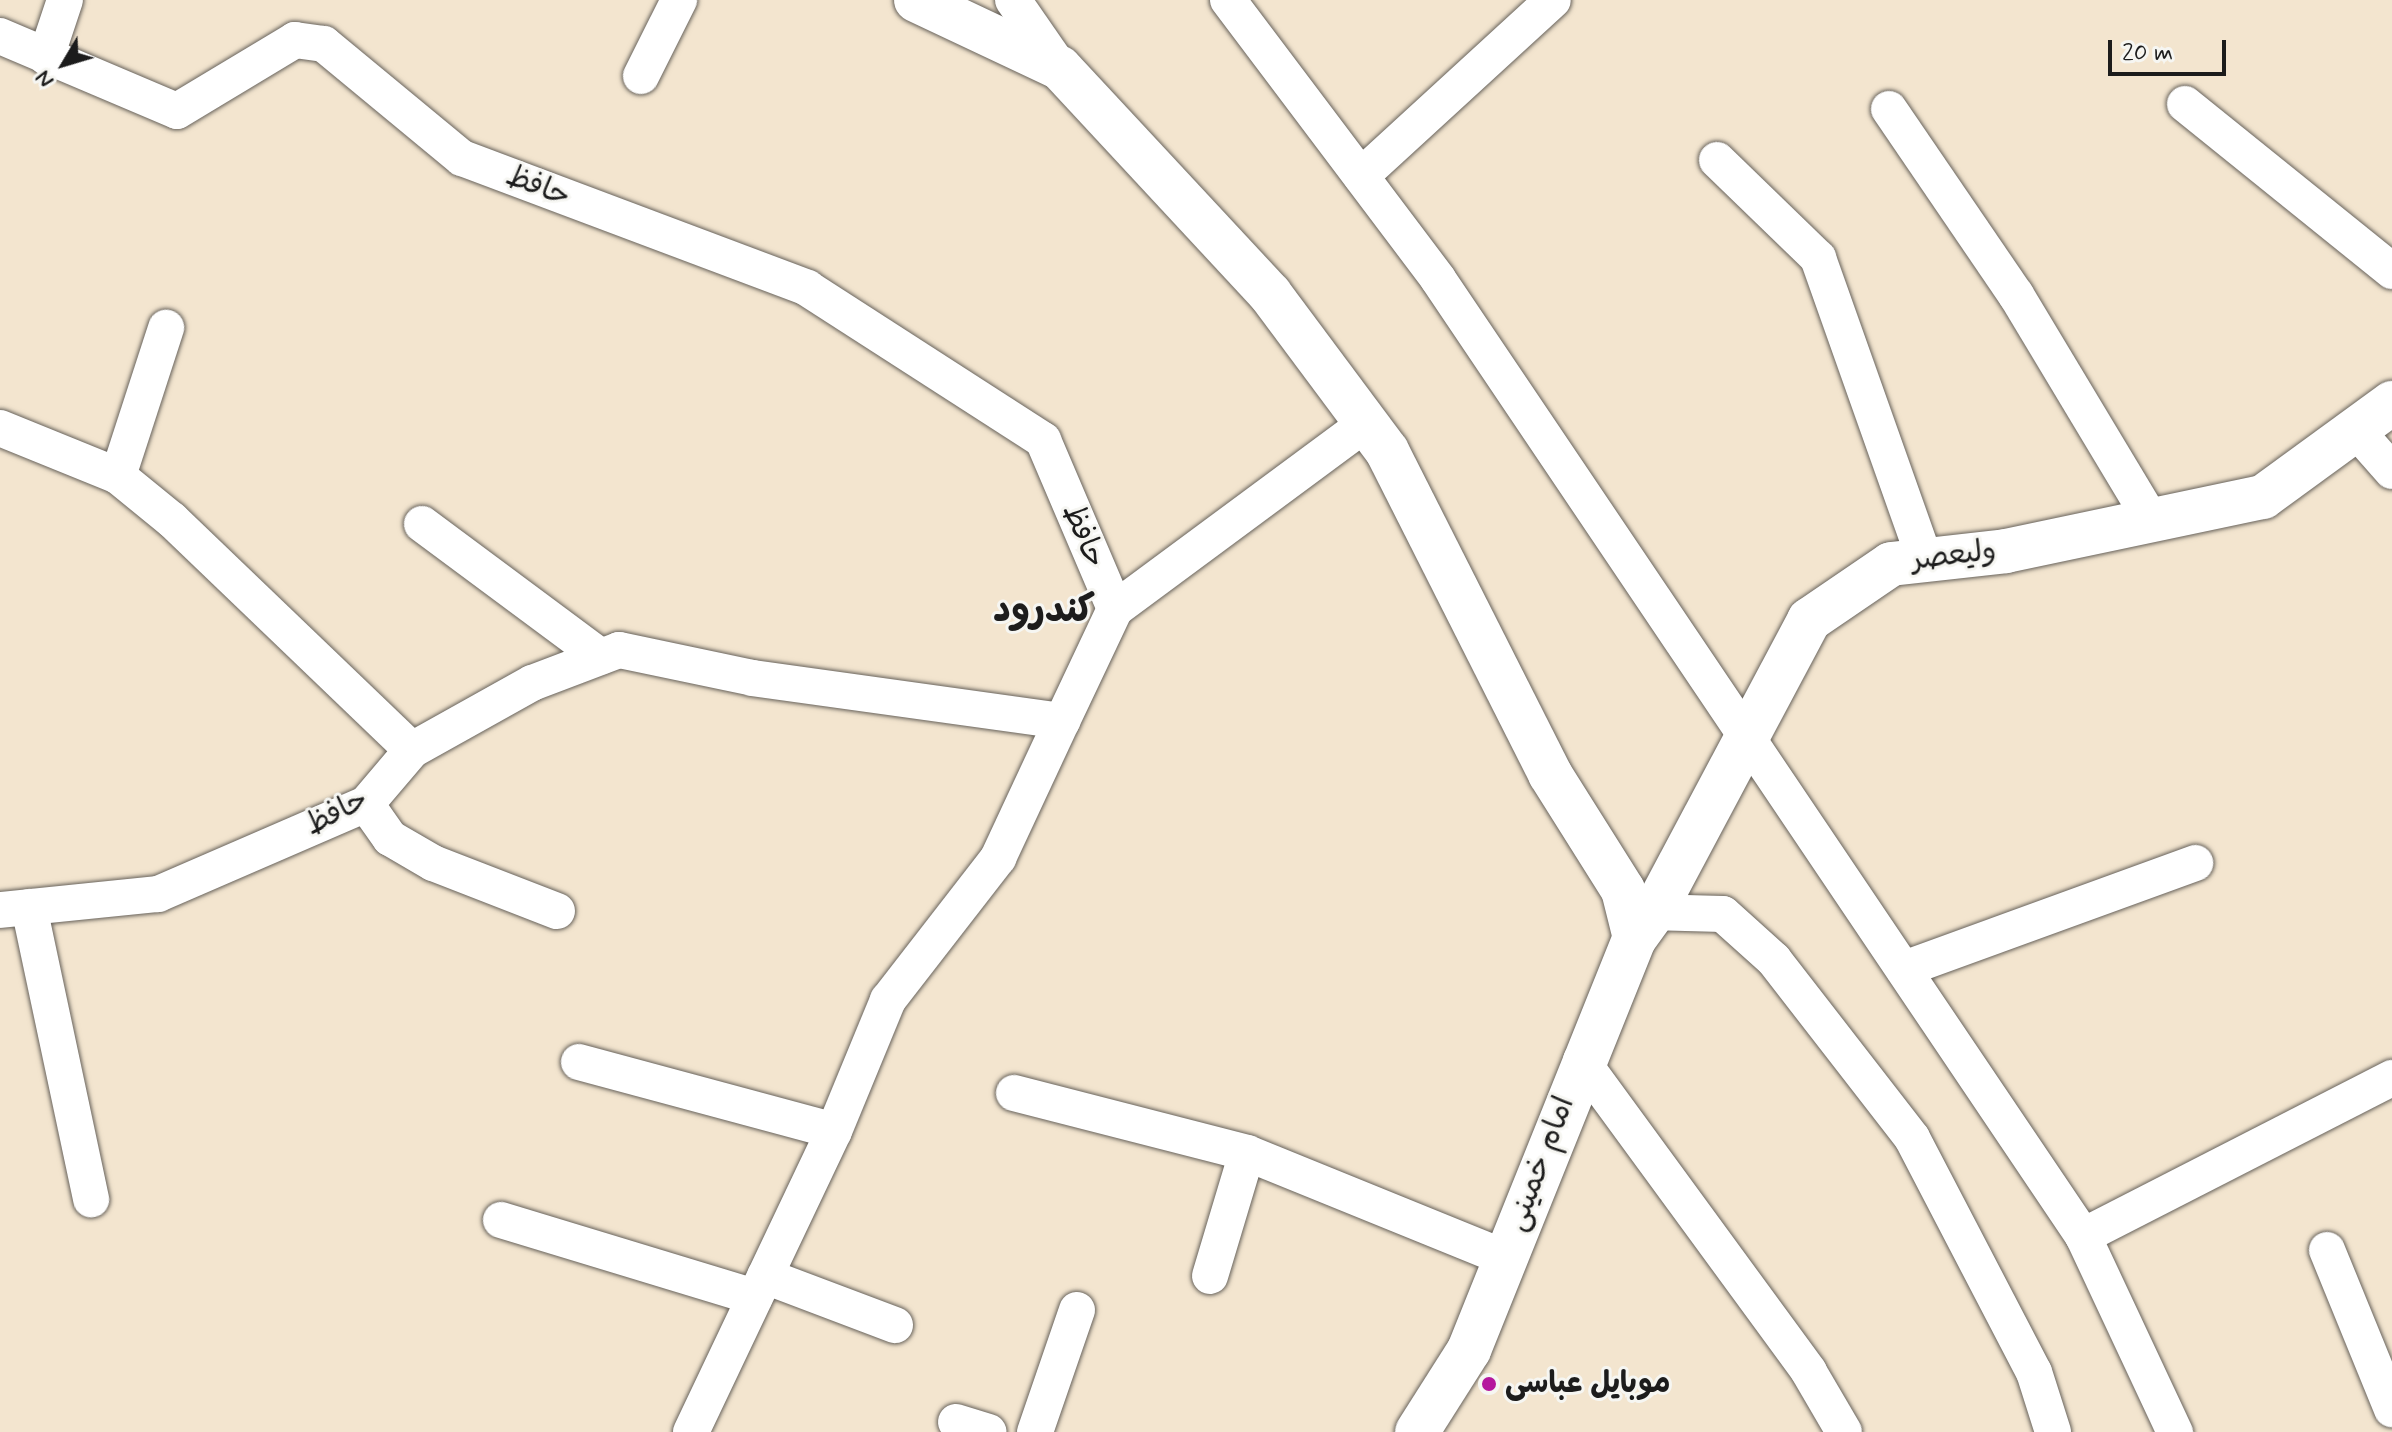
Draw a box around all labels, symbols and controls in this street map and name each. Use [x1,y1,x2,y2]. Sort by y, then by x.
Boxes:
north arrow [24,24,104,104]
scale bar [2112,24,2230,74]
text: 20 m [2122,38,2173,69]
text: N [30,64,61,93]
street label: حافظ [501,158,575,216]
street label: حافظ [1054,499,1112,573]
street label: ولیعصر [1910,533,1998,579]
district label: کندرود [993,588,1095,634]
street label: حافظ [299,782,375,844]
street label: امام خمینی [1499,1092,1583,1236]
place label: موبایل عباسی [1505,1366,1670,1402]
marker: موبایل عباسی [1480,1375,1498,1393]

